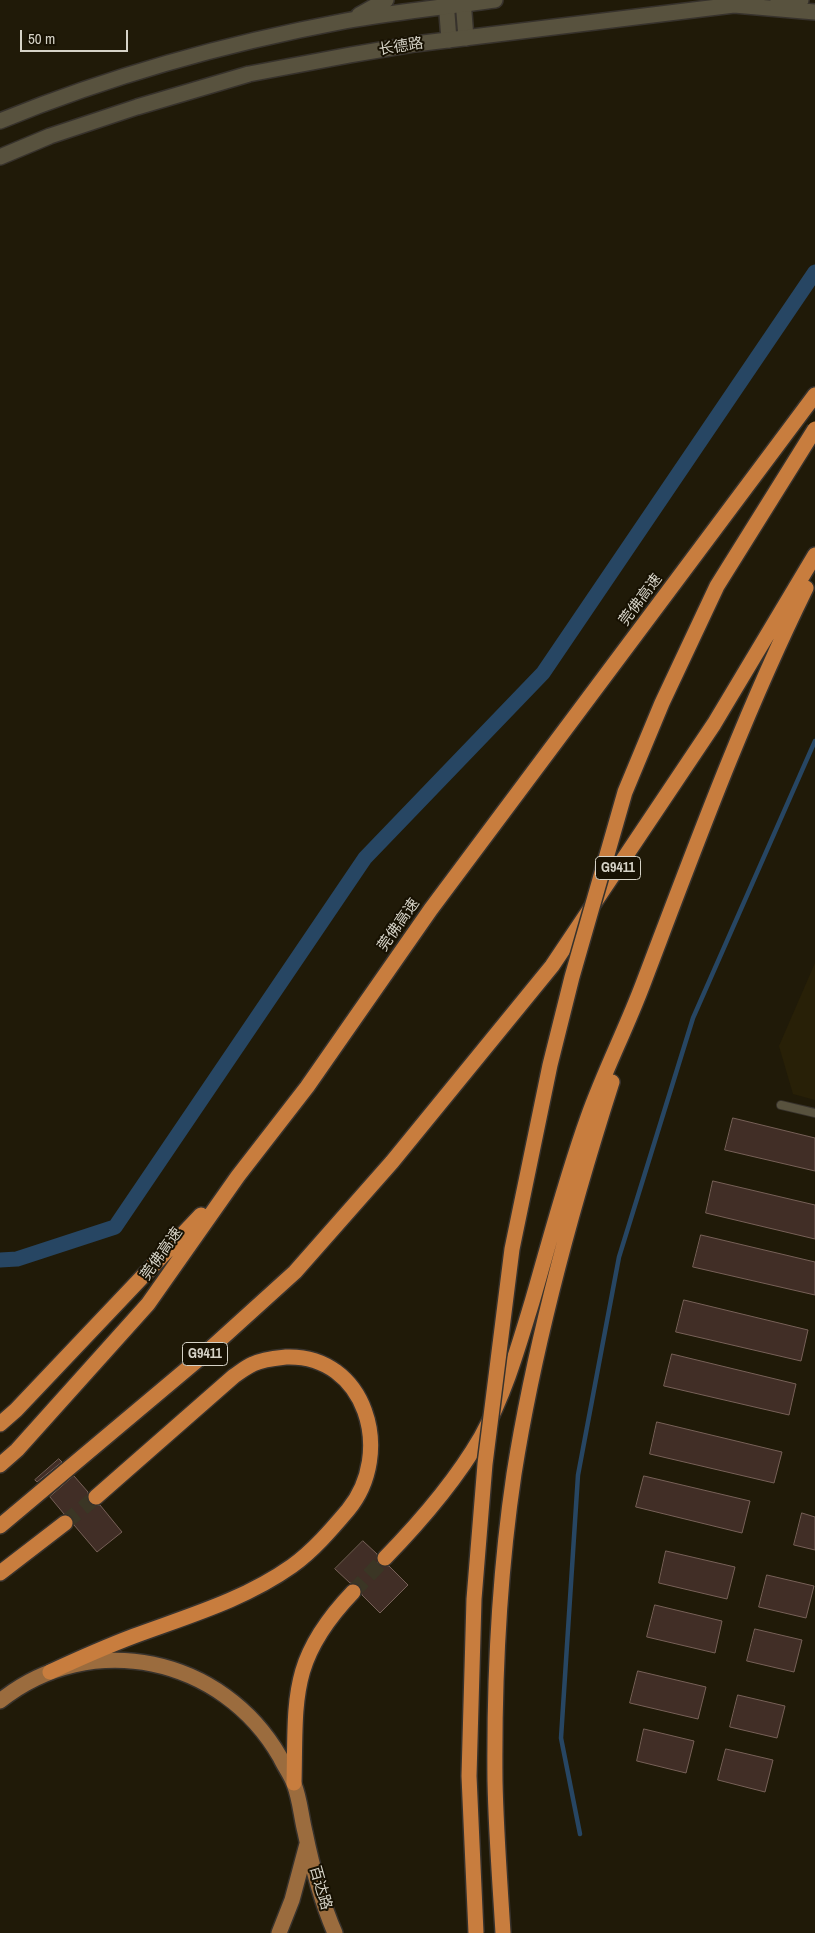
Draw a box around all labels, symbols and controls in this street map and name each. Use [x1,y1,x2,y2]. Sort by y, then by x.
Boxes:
scale bar [22,20,130,52]
text: 50 m [28,28,55,49]
street label: 长德路 [377,35,425,59]
street label: 莞佛高速 [616,571,666,629]
road number: G9411 [596,856,640,880]
street label: 莞佛高速 [374,895,424,955]
street label: 莞佛高速 [137,1224,187,1284]
road number: G9411 [182,1342,228,1366]
street label: 百达路 [305,1864,335,1912]

